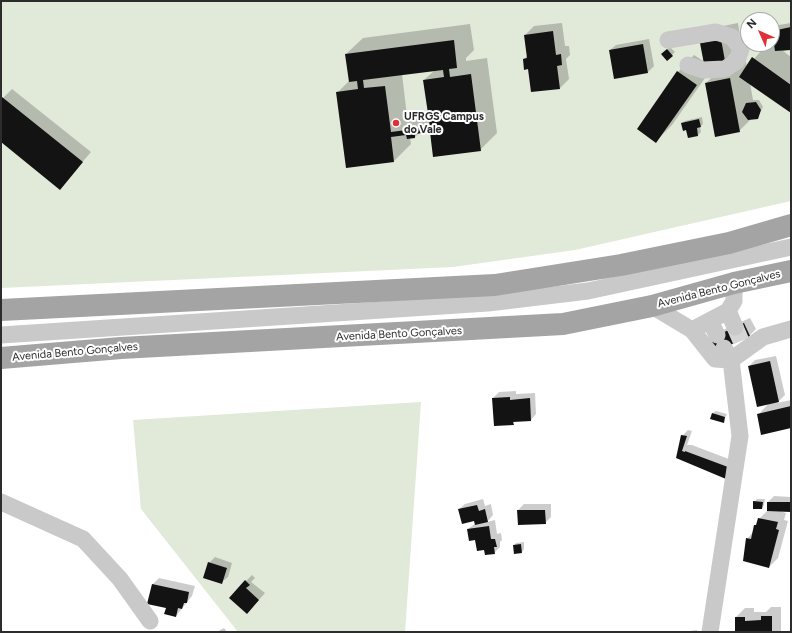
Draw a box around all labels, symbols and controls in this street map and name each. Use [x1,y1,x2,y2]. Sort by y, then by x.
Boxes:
north arrow [740,12,780,52]
text: N [744,16,759,31]
place label: UFRGS Campus do Vale [404,110,484,136]
marker: UFRGS Campus do Vale [391,118,401,128]
street label: Avenida Bento Gonçalves [656,267,782,311]
street label: Avenida Bento Gonçalves [336,324,462,344]
street label: Avenida Bento Gonçalves [12,340,138,364]

